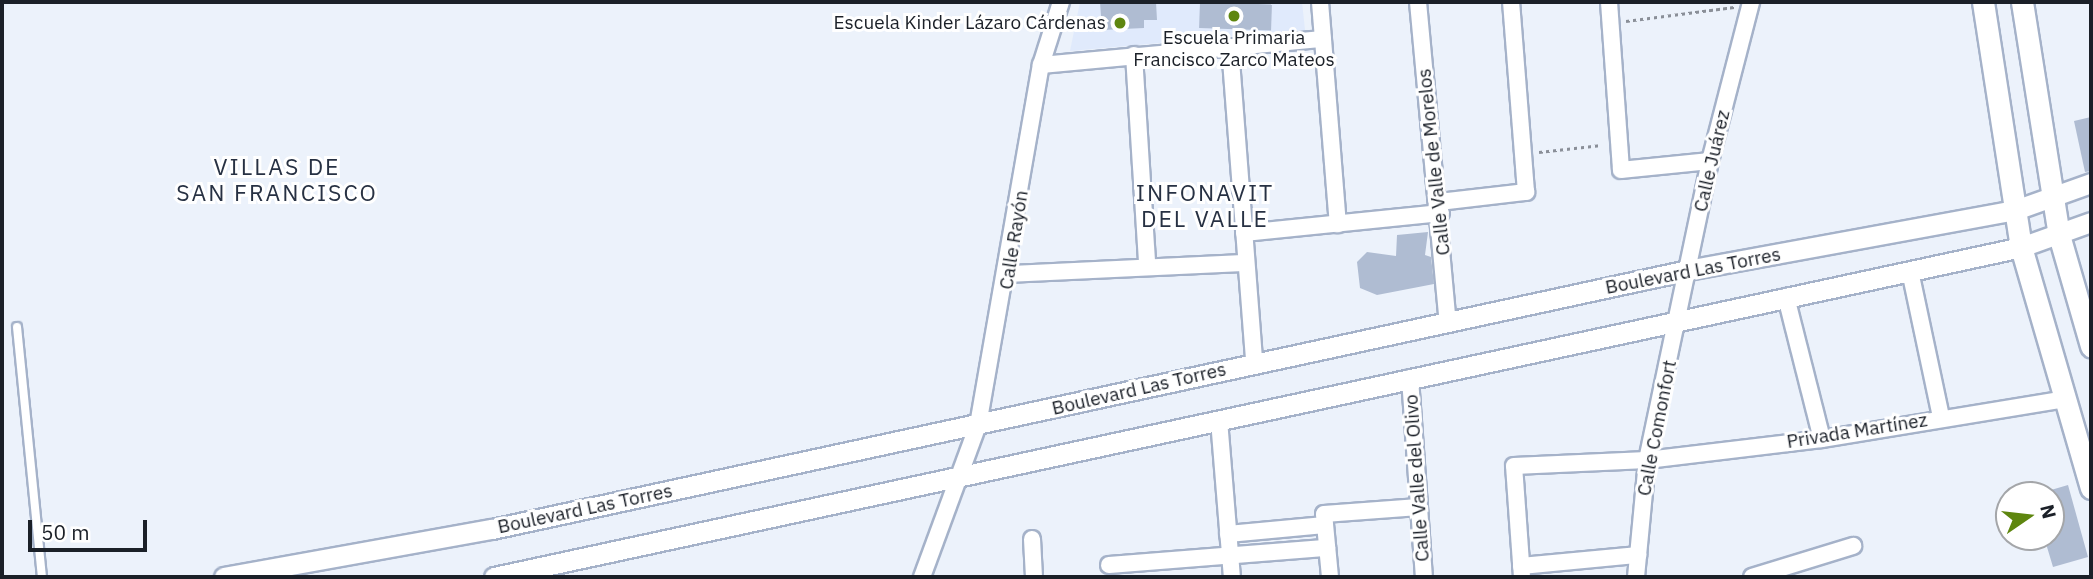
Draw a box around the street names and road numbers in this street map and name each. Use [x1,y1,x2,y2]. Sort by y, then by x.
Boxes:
street label: Calle Valle de Morelos [1413,67,1455,257]
street label: Calle Juárez [1689,108,1735,214]
street label: Calle Rayón [995,189,1033,291]
street label: Boulevard Las Torres [1603,243,1783,299]
street label: Boulevard Las Torres [1050,358,1228,420]
street label: Calle Comonfort [1633,358,1681,498]
street label: Calle Valle del Olivo [1400,394,1434,562]
street label: Privada Martínez [1785,409,1929,453]
street label: Boulevard Las Torres [495,479,675,539]

